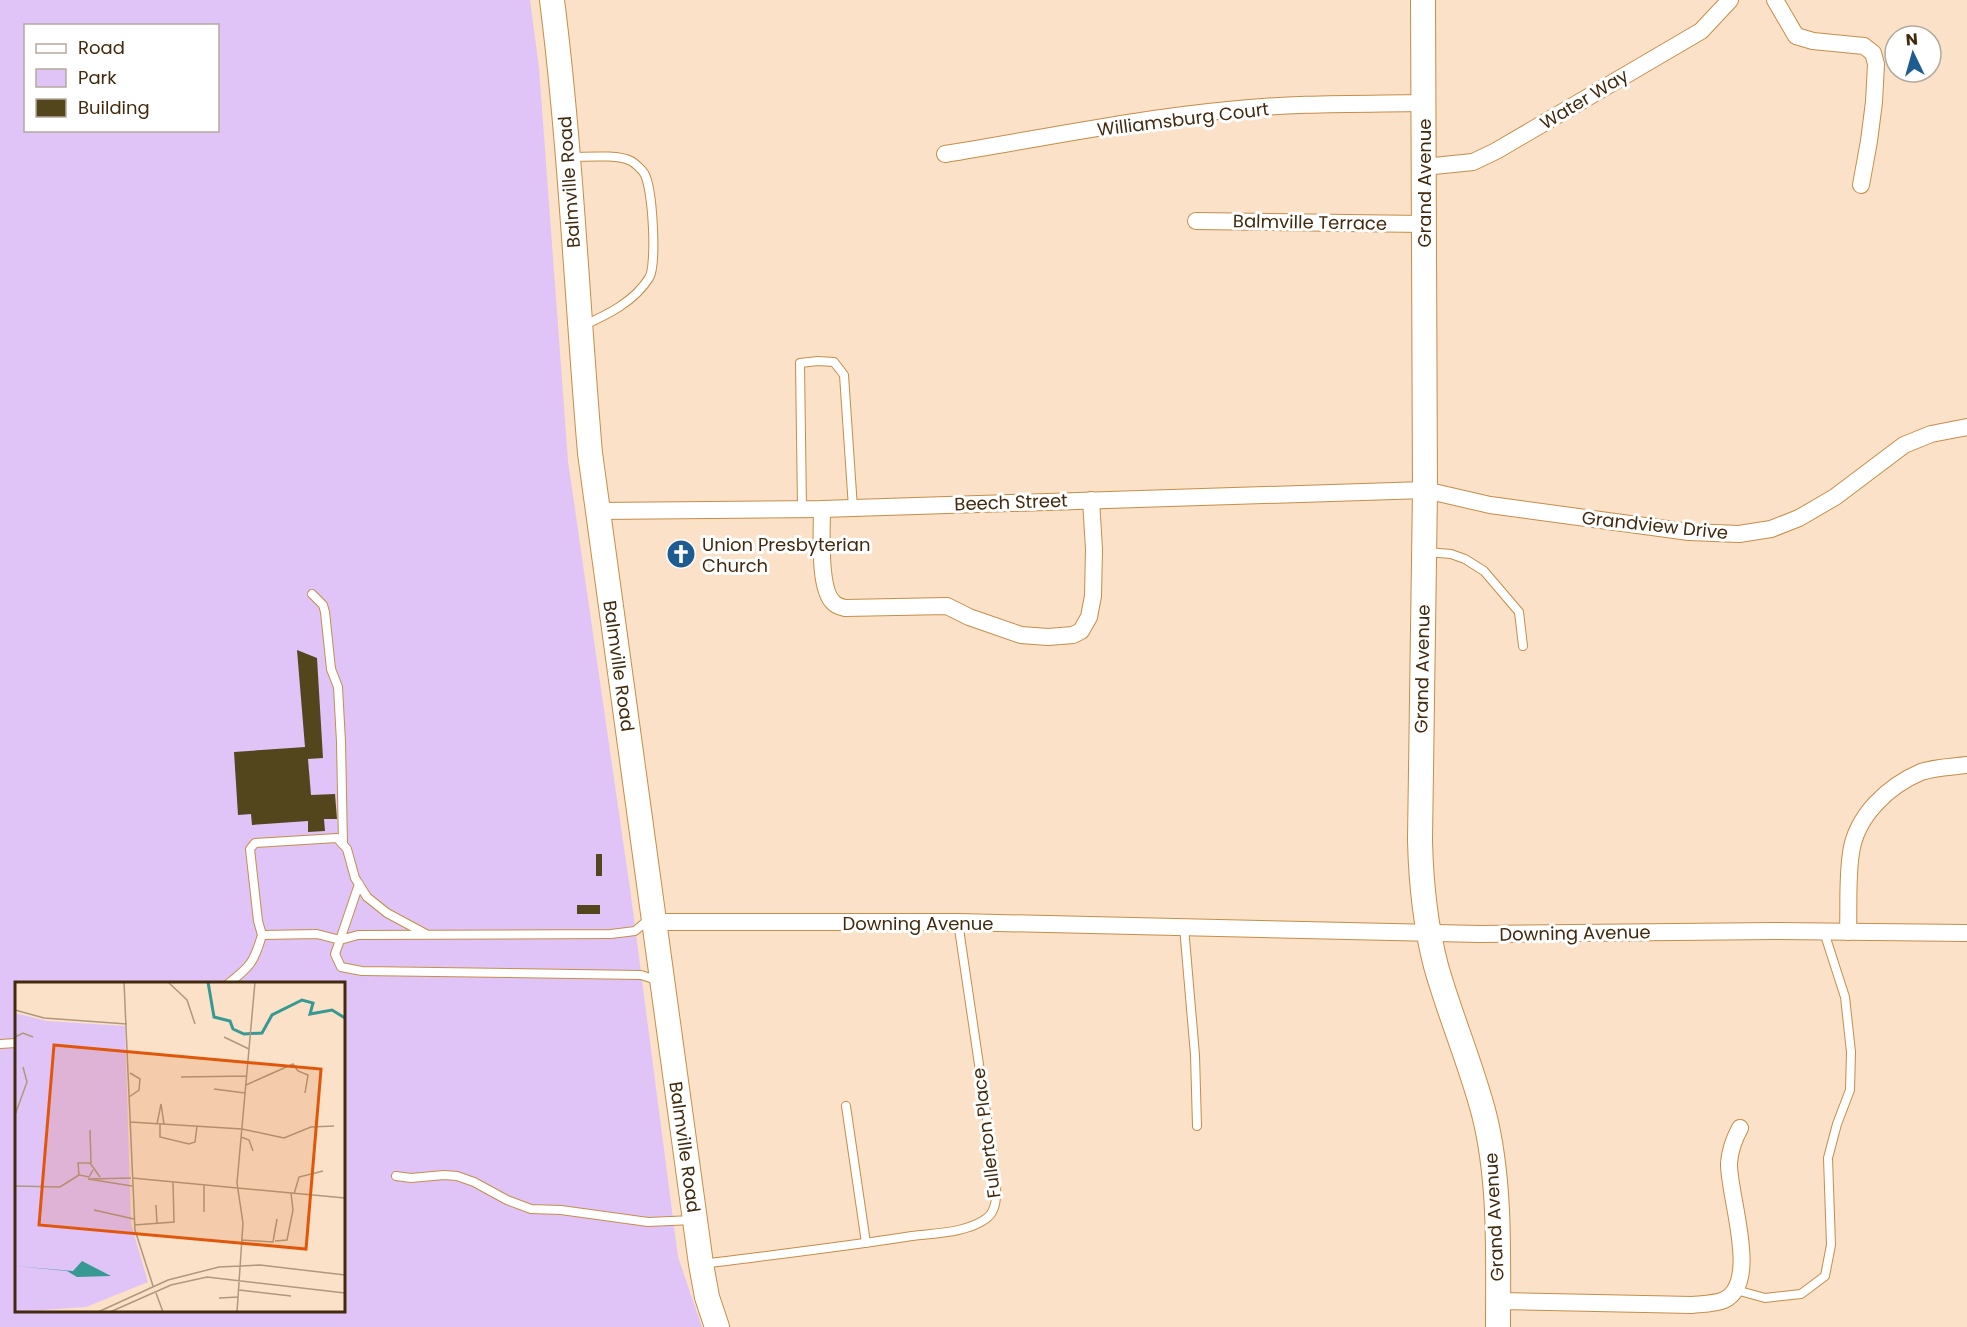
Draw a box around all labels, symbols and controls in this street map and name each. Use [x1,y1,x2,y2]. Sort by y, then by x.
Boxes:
legend [24,24,219,132]
north arrow [1883,24,1943,84]
text: N [1905,28,1919,52]
text: Road [78,35,125,60]
street label: Water Way [1535,63,1633,135]
text: Park [78,65,117,90]
text: Building [78,95,150,120]
street label: Williamsburg Court [1096,96,1270,142]
street label: Balmville Road [552,115,586,249]
street label: Grand Avenue [1412,119,1437,247]
street label: Balmville Terrace [1233,208,1387,236]
street label: Beech Street [954,488,1068,516]
street label: Grandview Drive [1581,505,1729,545]
place label: Union Presbyterian Church [702,532,870,578]
church icon: Union Presbyterian Church [665,538,697,570]
street label: Balmville Road [597,599,641,733]
street label: Grand Avenue [1408,604,1436,734]
street label: Downing Avenue [842,911,994,936]
street label: Downing Avenue [1499,919,1651,947]
inset map [15,982,345,1312]
street label: Fullerton Place [966,1067,1006,1199]
street label: Balmville Road [663,1080,707,1214]
street label: Grand Avenue [1478,1152,1510,1282]

